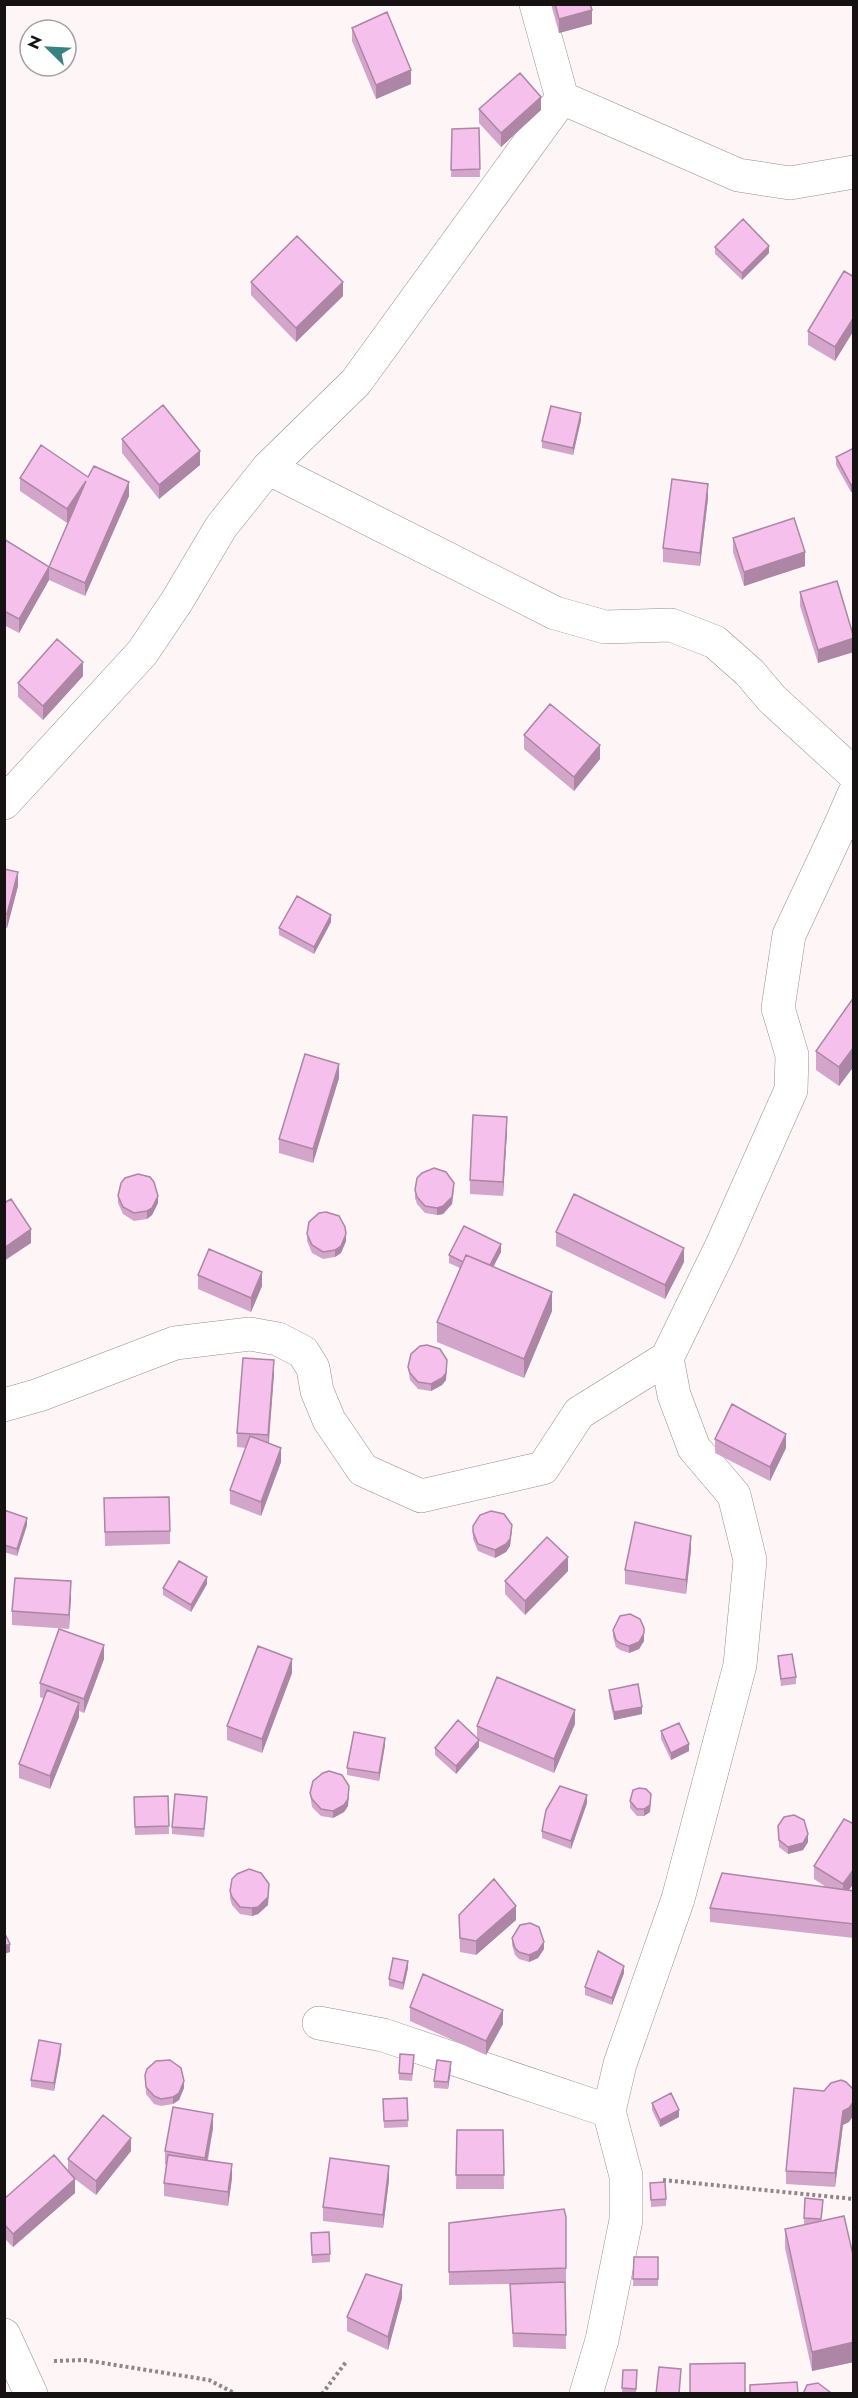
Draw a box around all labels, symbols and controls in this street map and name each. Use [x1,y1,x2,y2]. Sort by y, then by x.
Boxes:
north arrow [18,18,78,78]
text: N [22,32,48,53]

